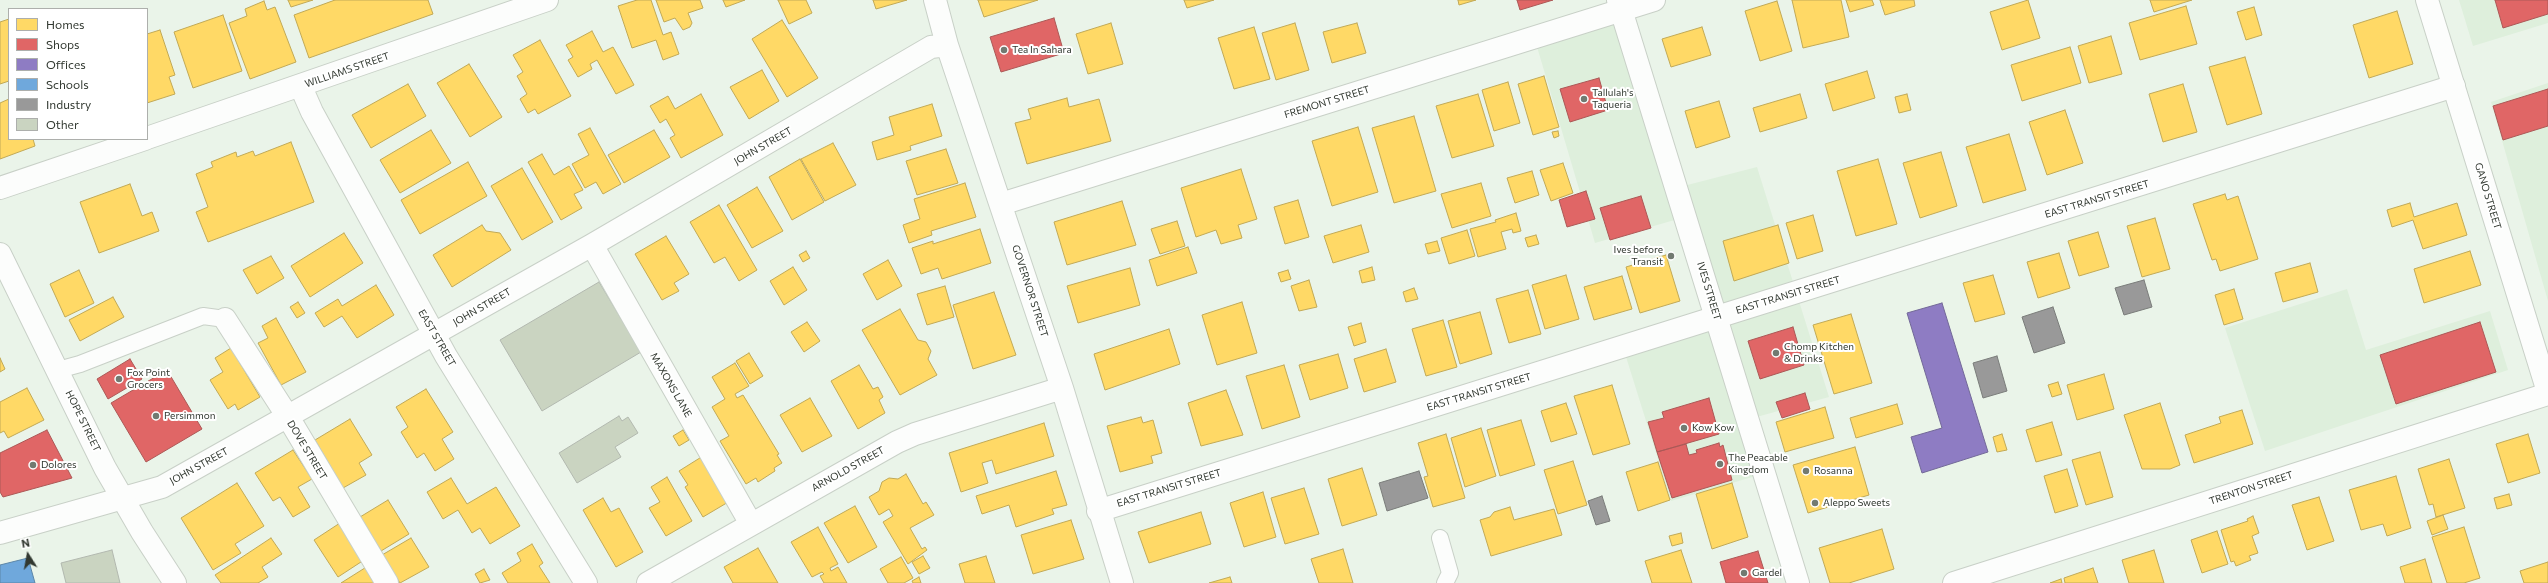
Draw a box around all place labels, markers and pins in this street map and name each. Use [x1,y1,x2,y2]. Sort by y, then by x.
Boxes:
place label: Tea In Sahara [1012,44,1072,56]
marker: Tea In Sahara [999,45,1009,55]
place label: Tallulah's Taqueria [1592,87,1634,110]
marker: Tallulah's Taqueria [1579,94,1589,104]
place label: Ives before Transit [1614,244,1663,268]
marker: Ives before Transit [1666,251,1676,261]
place label: Chomp Kitchen & Drinks [1784,341,1854,364]
marker: Chomp Kitchen & Drinks [1771,348,1781,358]
place label: Fox Point Grocers [127,367,170,390]
marker: Fox Point Grocers [114,374,124,384]
place label: Persimmon [164,410,215,422]
marker: Persimmon [151,411,161,421]
place label: Kow Kow [1692,422,1734,434]
marker: Kow Kow [1679,423,1689,433]
place label: The Peacable Kingdom [1728,452,1788,476]
place label: Dolores [41,459,77,471]
marker: The Peacable Kingdom [1715,459,1725,469]
marker: Dolores [28,460,38,470]
place label: Rosanna [1814,465,1853,477]
marker: Rosanna [1801,466,1811,476]
place label: Aleppo Sweets [1823,497,1890,509]
marker: Aleppo Sweets [1810,498,1820,508]
place label: Gardel [1752,567,1782,579]
marker: Gardel [1739,568,1749,578]

